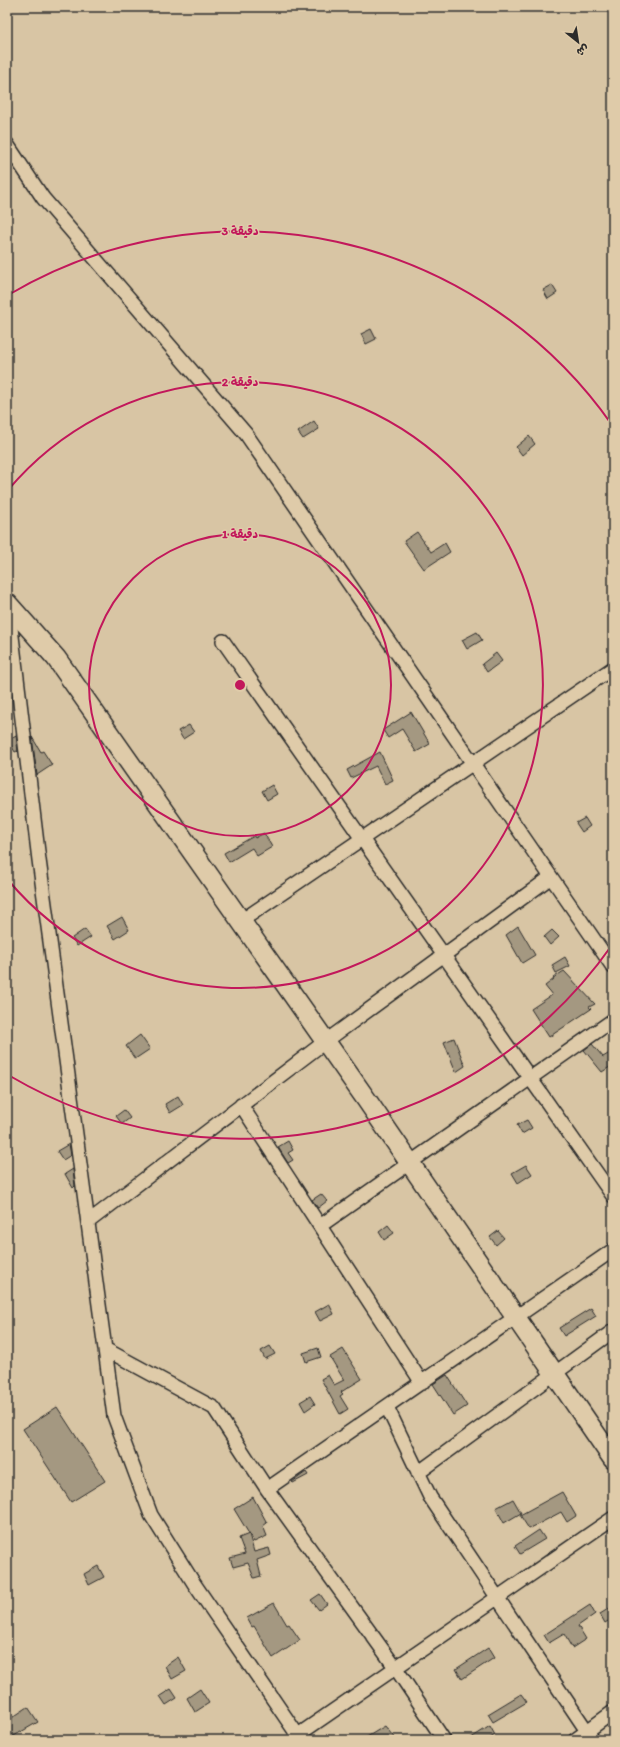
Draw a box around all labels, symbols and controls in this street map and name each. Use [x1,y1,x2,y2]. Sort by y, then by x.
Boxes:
north arrow [558,22,598,62]
text: ش [574,42,591,59]
text: 3 دقيقة [222,224,259,238]
text: 2 دقيقة [222,375,259,389]
text: 1 دقيقة [222,527,258,541]
centre of rings [233,678,247,692]

